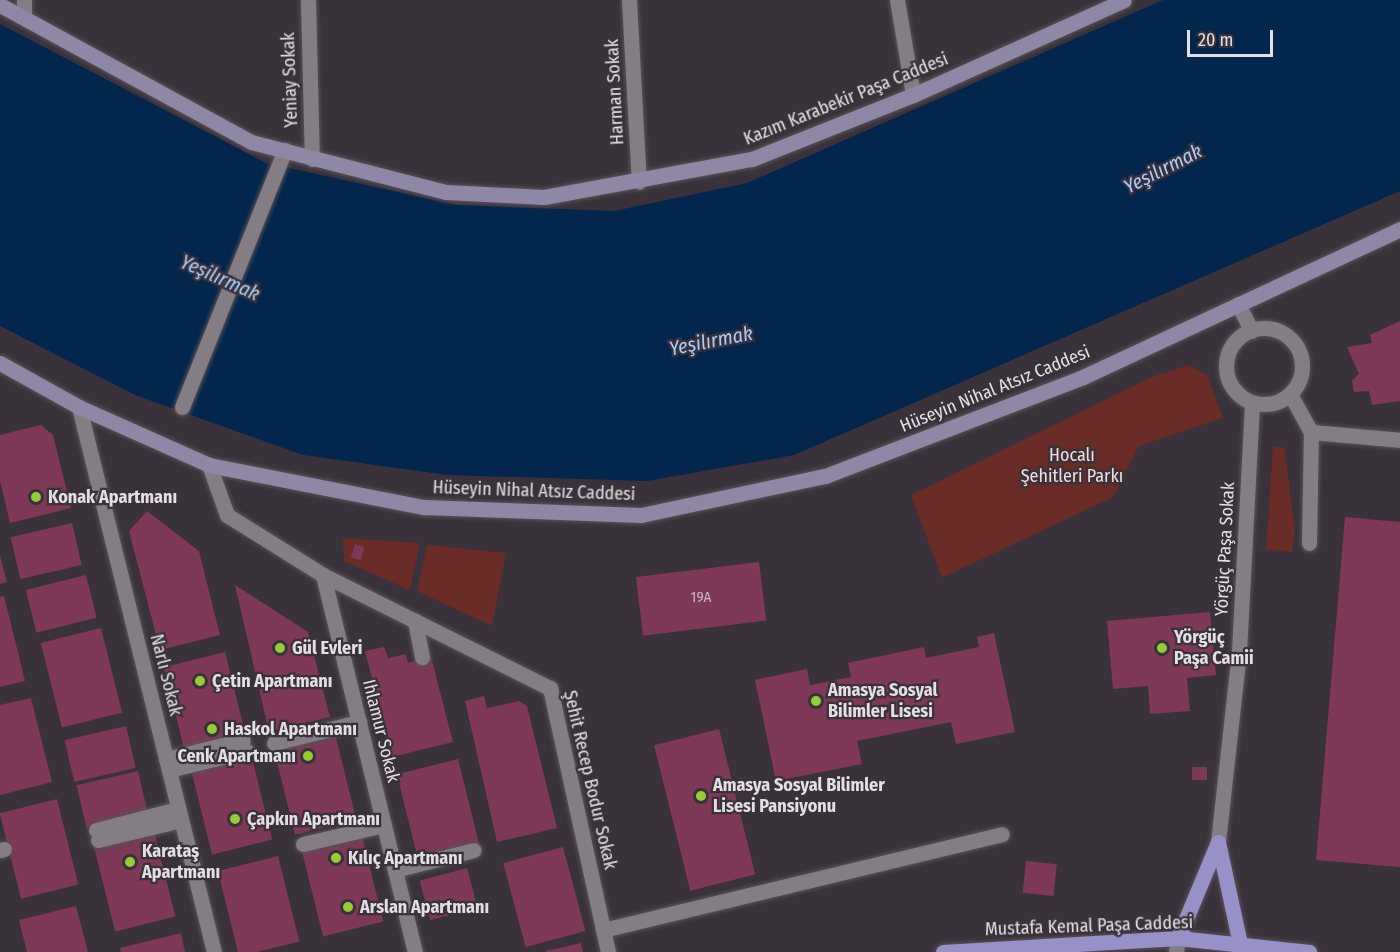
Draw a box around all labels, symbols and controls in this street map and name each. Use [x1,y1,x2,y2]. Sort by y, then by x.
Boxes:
scale bar [1190,18,1276,56]
text: 20 m [1198,29,1233,51]
street label: Yeniay Sokak [278,32,302,128]
street label: Harman Sokak [601,38,629,146]
street label: Kazım Karabekir Paşa Caddesi [741,48,951,150]
water label: Yeşilırmak [1120,139,1206,199]
water label: Yeşilırmak [177,250,263,306]
water label: Yeşilırmak [667,321,755,361]
street label: Hüseyin Nihal Atsız Caddesi [897,341,1093,437]
park label: Hocalı Şehitleri Parkı [1021,445,1123,488]
street label: Hüseyin Nihal Atsız Caddesi [432,477,636,505]
street label: Yörgüç Paşa Sokak [1211,481,1239,617]
place label: Konak Apartmanı [48,486,177,508]
marker: Konak Apartmanı [29,490,43,504]
house number: 19A [691,589,711,607]
place label: Yörgüç Paşa Camii [1174,627,1254,670]
street label: Narlı Sokak [145,632,187,718]
place label: Gül Evleri [292,637,362,659]
marker: Gül Evleri [273,641,287,655]
marker: Yörgüç Paşa Camii [1155,641,1169,655]
place label: Çetin Apartmanı [212,670,332,692]
marker: Çetin Apartmanı [193,674,207,688]
street label: Ihlamur Sokak [358,677,404,785]
place label: Amasya Sosyal Bilimler Lisesi [828,680,937,722]
street label: Şehit Recep Bodur Sokak [559,688,621,872]
marker: Amasya Sosyal Bilimler Lisesi [809,694,823,708]
place label: Haskol Apartmanı [224,718,357,740]
marker: Haskol Apartmanı [205,722,219,736]
place label: Cenk Apartmanı [177,745,296,767]
marker: Cenk Apartmanı [301,749,315,763]
place label: Amasya Sosyal Bilimler Lisesi Pansiyonu [713,775,885,818]
marker: Amasya Sosyal Bilimler Lisesi Pansiyonu [694,789,708,803]
place label: Çapkın Apartmanı [247,808,380,830]
marker: Çapkın Apartmanı [228,812,242,826]
place label: Karataş Apartmanı [142,841,220,884]
place label: Kılıç Apartmanı [348,847,462,869]
marker: Kılıç Apartmanı [329,851,343,865]
marker: Karataş Apartmanı [123,855,137,869]
place label: Arslan Apartmanı [360,896,489,918]
marker: Arslan Apartmanı [341,900,355,914]
street label: Mustafa Kemal Paşa Caddesi [985,912,1193,940]

